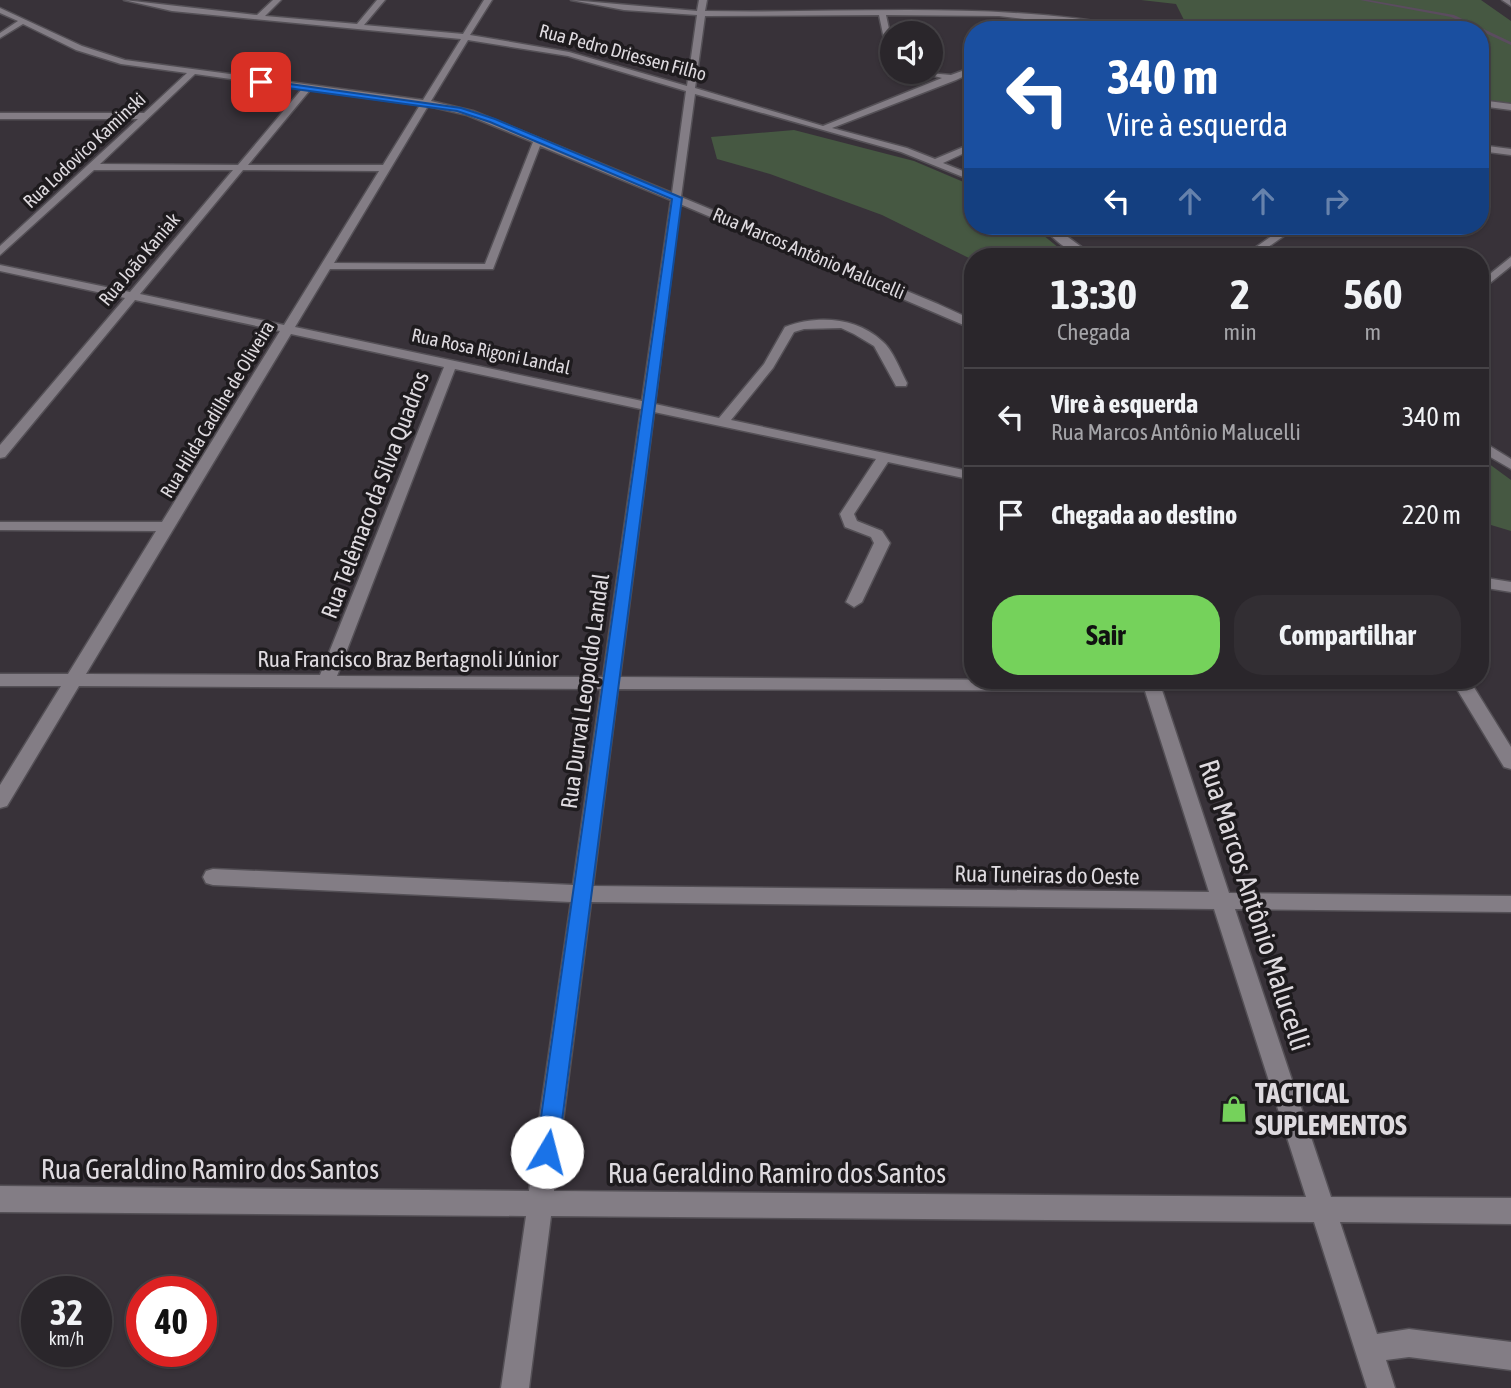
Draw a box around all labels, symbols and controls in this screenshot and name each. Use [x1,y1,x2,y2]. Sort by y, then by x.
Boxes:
street label: Rua Pedro Driessen Filho [537,19,709,85]
map controls [880,21,943,84]
button: sound [880,21,943,84]
text: 340 m [1107,48,1218,104]
icon: left [992,49,1083,140]
pin [231,52,291,112]
icon: arrive [242,63,280,101]
street label: Rua Lodovico Kaminski [18,88,150,212]
text: Vire à esquerda [1107,106,1288,143]
icon: left [1098,182,1136,220]
icon: ahead [1171,182,1209,220]
icon: ahead [1244,182,1282,220]
icon: right [1317,182,1355,220]
street label: Rua Marcos Antônio Malucelli [710,203,908,303]
street label: Rua João Kaniak [94,208,184,310]
text: 13:30 [1051,270,1137,318]
text: 2 [1230,270,1250,318]
text: 560 [1343,270,1402,318]
street label: Rua Hilda Cadilhe de Oliveira [155,317,279,501]
text: Chegada [1057,319,1131,345]
text: min [1224,319,1257,345]
text: m [1365,319,1381,345]
street label: Rua Rosa Rigoni Landal [410,323,572,379]
street label: Rua Telêmaco da Silva Quadros [316,368,434,622]
text: Vire à esquerda [1051,389,1198,419]
icon: left [992,398,1030,436]
text: 340 m [1402,402,1461,432]
text: Rua Marcos Antônio Malucelli [1051,419,1301,445]
icon: arrive [992,496,1030,534]
text: Chegada ao destino [1051,500,1237,530]
text: 220 m [1402,500,1461,530]
street label: Rua Durval Leopoldo Landal [556,572,614,810]
button: Sair [992,595,1220,675]
button: Compartilhar [1234,595,1461,675]
street label: Rua Francisco Braz Bertagnoli Júnior [257,646,560,672]
street label: Rua Marcos Antônio Malucelli [1193,755,1317,1055]
street label: Rua Tuneiras do Oeste [954,860,1140,890]
place label: TACTICAL SUPLEMENTOS [1255,1077,1407,1141]
shop icon: TACTICAL SUPLEMENTOS [1219,1094,1249,1124]
position arrow [510,1115,584,1189]
street label: Rua Geraldino Ramiro dos Santos [41,1153,379,1185]
street label: Rua Geraldino Ramiro dos Santos [608,1157,946,1189]
speed limit sign: 40 [126,1276,217,1367]
text: 32 [50,1292,83,1332]
text: km/h [49,1328,84,1349]

